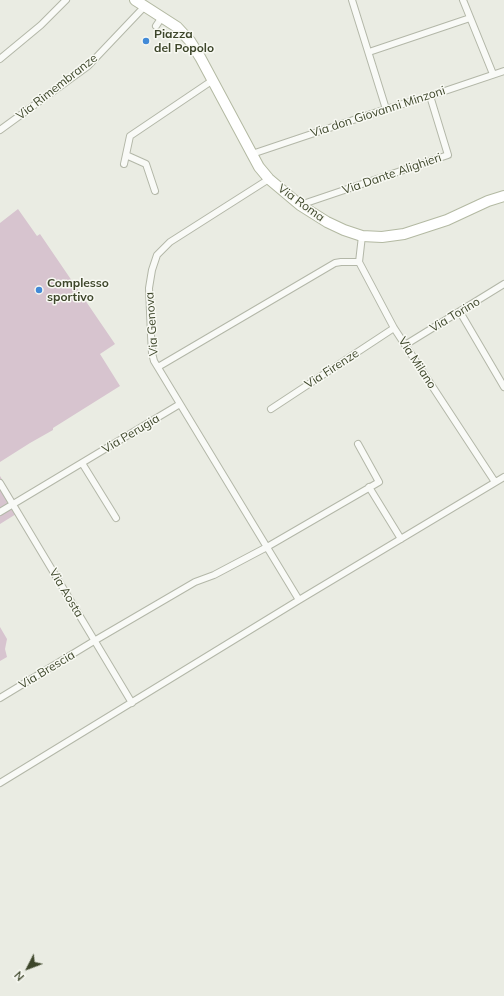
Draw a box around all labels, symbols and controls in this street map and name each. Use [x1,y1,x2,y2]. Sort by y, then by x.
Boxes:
place label: Piazza del Popolo [154,27,214,55]
marker: Piazza del Popolo [141,36,151,46]
street label: Via Rimembranze [14,51,100,123]
street label: Via don Giovanni Minzoni [309,83,447,141]
street label: Via Dante Alighieri [341,150,443,198]
street label: Via Roma [275,181,327,225]
place label: Complesso sportivo [47,276,109,304]
marker: Complesso sportivo [34,285,44,295]
street label: Via Genova [143,292,161,356]
street label: Via Torino [427,294,483,336]
street label: Via Milano [395,334,439,392]
street label: Via Firenze [302,346,362,392]
street label: Via Perugia [100,411,162,457]
street label: Via Aosta [46,566,86,620]
street label: Via Brescia [17,648,77,692]
north arrow [8,948,48,988]
text: N [11,968,27,984]

